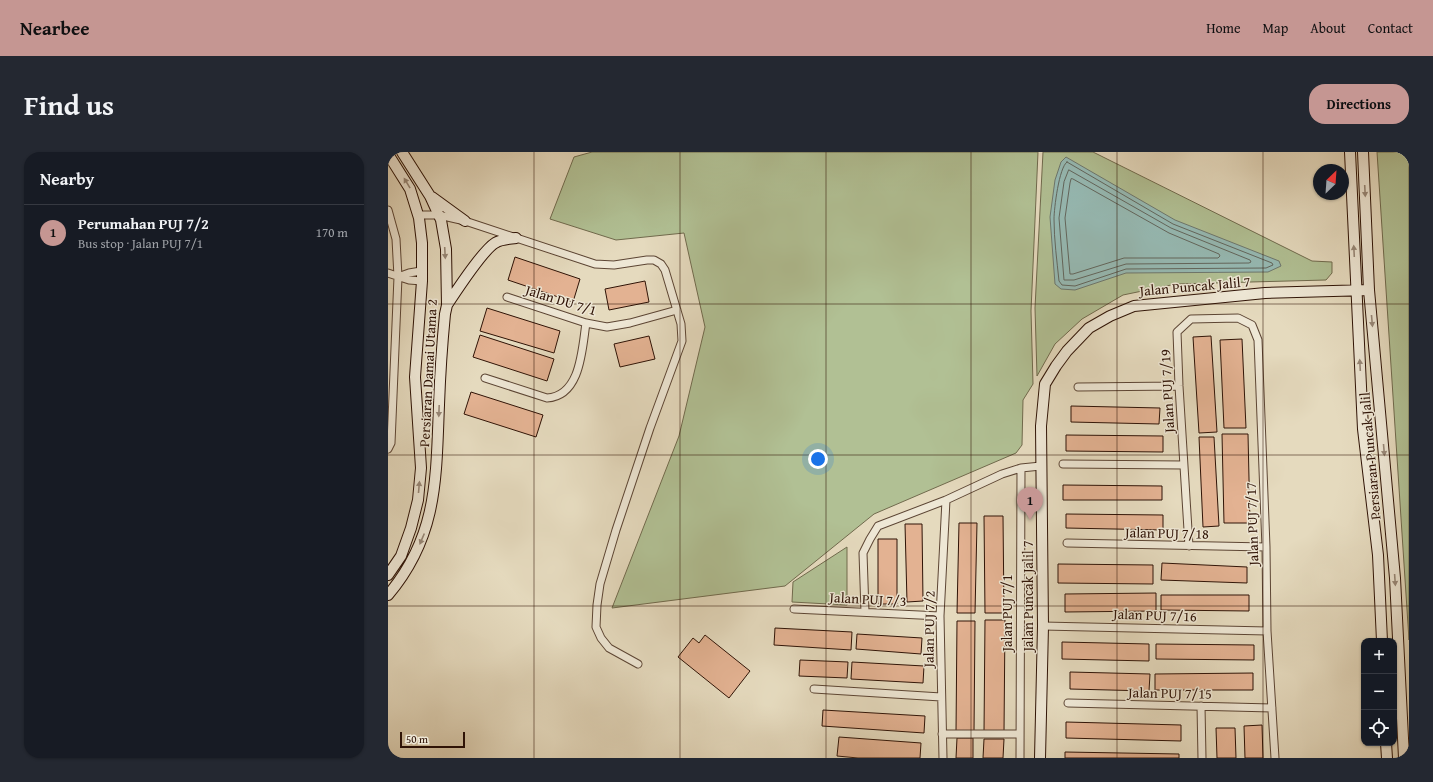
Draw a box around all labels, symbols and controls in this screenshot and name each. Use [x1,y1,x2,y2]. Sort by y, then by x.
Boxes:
text: Nearbee [20,14,90,42]
text: Home [1206,18,1241,38]
text: Map [1263,18,1288,38]
text: About [1310,18,1346,38]
text: Contact [1368,18,1413,38]
text: Find us [24,84,114,125]
button: Directions [1309,84,1409,124]
north arrow [1313,164,1349,200]
text: Nearby [40,166,94,191]
one-way arrow [403,177,410,189]
one-way arrow [1361,185,1368,197]
text: Perumahan PUJ 7/2 [78,213,209,234]
text: 1 [50,223,56,242]
text: 170 m [316,223,348,242]
text: Bus stop · Jalan PUJ 7/1 [78,234,203,253]
one-way arrow [1351,245,1358,257]
one-way arrow [442,247,449,259]
street label: Jalan Puncak Jalil 7 [1137,271,1251,301]
street label: Jalan DU 7/1 [521,279,599,320]
street label: Persiaran Damai Utama 2 [414,299,442,447]
one-way arrow [1369,315,1375,327]
street label: Jalan PUJ 7/19 [1155,348,1179,435]
one-way arrow [1357,358,1363,371]
street label: Persiaran Puncak Jalil [1354,391,1386,521]
one-way arrow [435,405,442,417]
one-way arrow [1380,444,1387,456]
your location [808,449,828,469]
one-way arrow [416,481,423,493]
street label: Jalan PUJ 7/17 [1241,482,1264,568]
pin: 1 [1017,487,1043,520]
street label: Jalan PUJ 7/18 [1123,522,1209,544]
one-way arrow [418,533,424,545]
street label: Jalan Puncak Jalil 7 [1018,540,1038,654]
one-way arrow [1391,574,1398,586]
street label: Jalan PUJ 7/1 [997,575,1017,653]
street label: Jalan PUJ 7/3 [827,587,907,611]
street label: Jalan PUJ 7/2 [918,590,940,670]
street label: Jalan PUJ 7/16 [1111,603,1197,626]
map controls [1361,638,1397,746]
button: + [1361,638,1397,674]
button: − [1361,674,1397,710]
street label: Jalan PUJ 7/15 [1126,682,1212,704]
button: locate [1361,710,1397,746]
scale bar [400,730,465,749]
text: 50 m [406,731,428,747]

